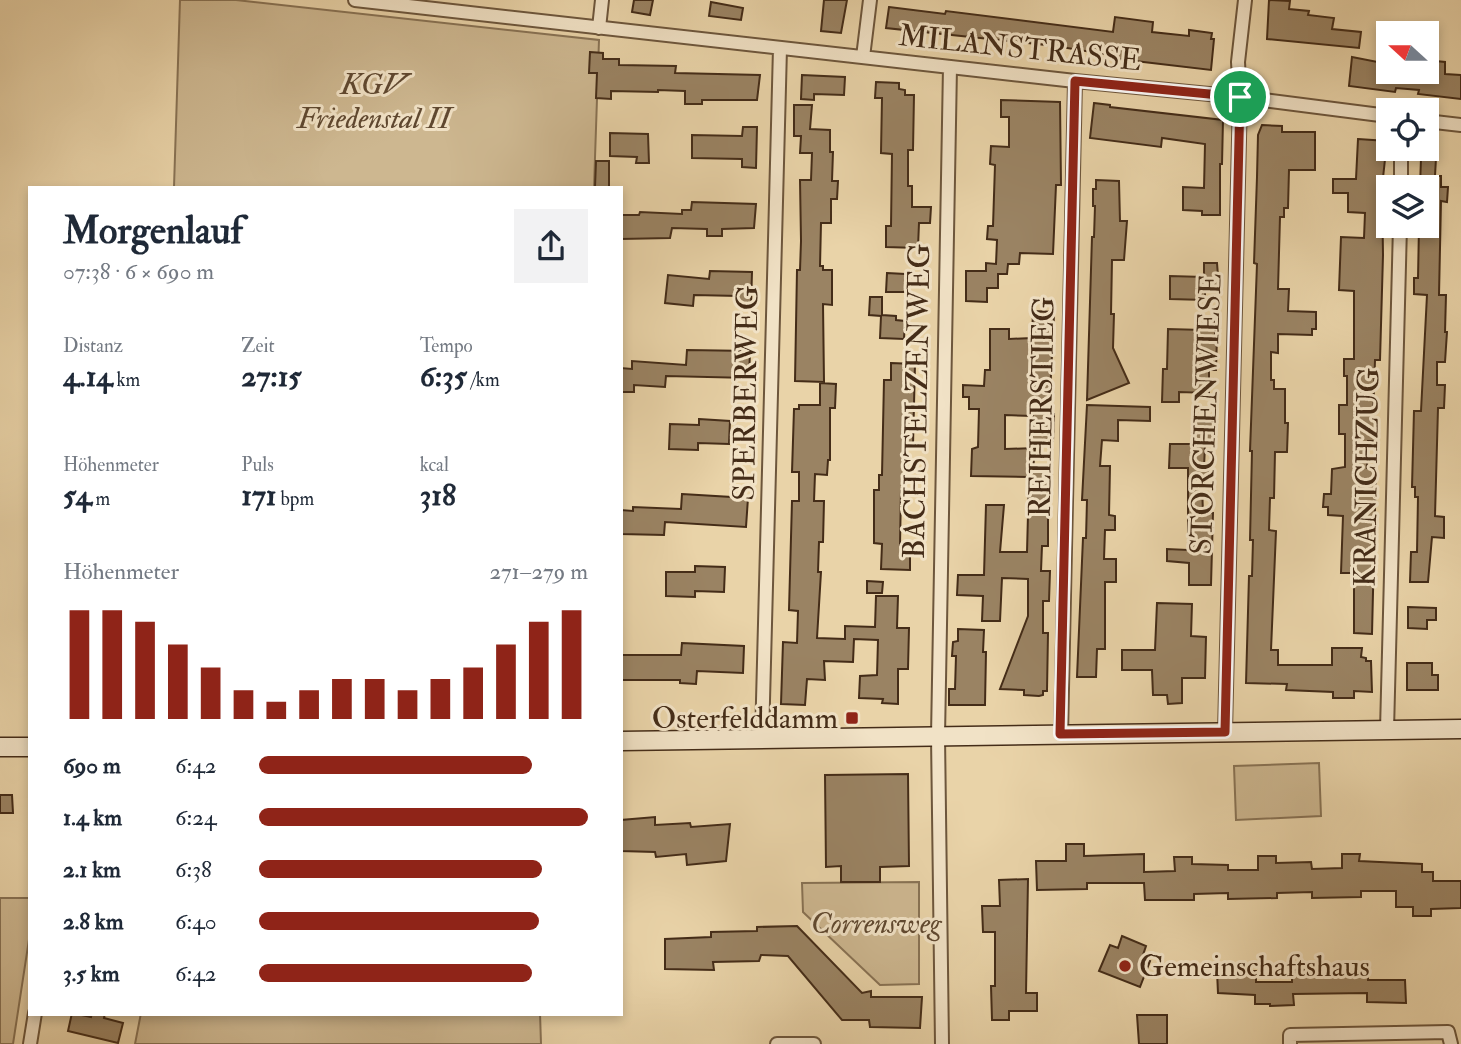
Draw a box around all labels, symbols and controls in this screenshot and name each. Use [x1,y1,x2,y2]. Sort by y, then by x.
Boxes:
street label: MILANSTRASSE [897,17,1143,79]
north arrow [1376,21,1438,84]
map controls [1376,21,1439,238]
park label: KGV Friedenstal II [295,66,455,137]
pin [1210,67,1270,127]
icon: arrive [1221,78,1259,116]
button: locate [1376,98,1439,161]
button: layers [1376,175,1439,238]
text: Morgenlauf [63,207,243,255]
button: share [514,209,588,283]
street label: BACHSTELZENWEG [896,243,938,559]
text: 07:38 · 6 × 690 m [63,257,214,286]
street label: STORCHENWIESE [1183,273,1229,555]
street label: SPERBERWEG [726,285,766,501]
street label: REIHERSTIEG [1022,296,1062,518]
text: Distanz [63,334,123,358]
text: Zeit [241,334,275,358]
text: Tempo [420,334,473,358]
text: 4.14 [63,358,113,395]
text: 27:15 [241,358,301,395]
text: 6:35 [420,358,467,395]
street label: KRANICHZUG [1347,367,1387,587]
text: km [113,368,140,392]
text: /km [467,368,500,392]
text: Höhenmeter [63,453,159,477]
text: Puls [241,453,274,477]
text: kcal [420,453,449,477]
text: 54 [63,477,92,514]
text: 171 [241,477,277,514]
text: 318 [420,477,456,514]
text: m [92,487,110,511]
text: bpm [277,487,314,511]
text: Höhenmeter [63,557,179,586]
text: 271–279 m [489,557,588,586]
place label: Osterfelddamm [652,700,838,737]
marker: Osterfelddamm [844,710,860,726]
text: 690 m [63,751,121,780]
text: 6:42 [175,751,216,780]
text: 1.4 km [63,803,122,832]
text: 6:24 [175,803,216,832]
text: 2.1 km [63,855,121,884]
text: 6:38 [175,855,212,884]
park label: Corrensweg [811,905,943,942]
text: 2.8 km [63,907,124,936]
text: 6:40 [175,907,216,936]
place label: Gemeinschaftshaus [1139,948,1370,985]
marker: Gemeinschaftshaus [1117,958,1133,974]
text: 3.5 km [63,959,120,988]
text: 6:42 [175,959,216,988]

